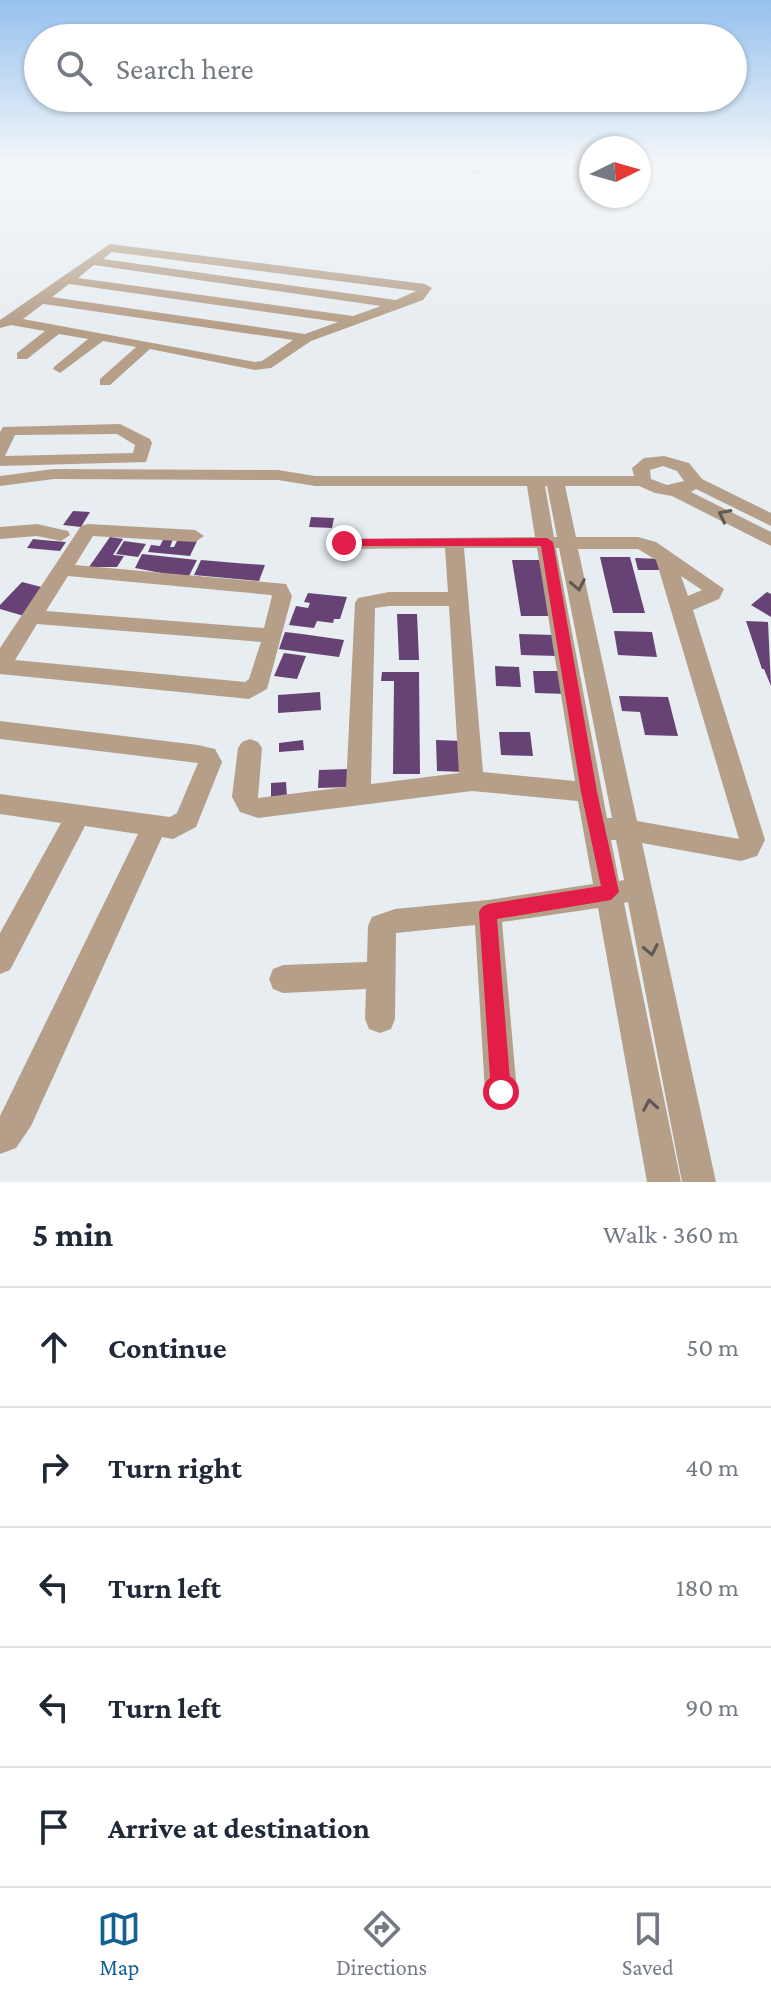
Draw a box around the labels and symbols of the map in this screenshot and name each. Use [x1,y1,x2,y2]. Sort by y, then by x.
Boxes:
north arrow [579,136,651,208]
one-way arrow [717,510,732,525]
route end [326,525,362,561]
one-way arrow [569,578,586,591]
one-way arrow [642,942,659,956]
route start [483,1074,519,1110]
one-way arrow [642,1099,659,1113]

